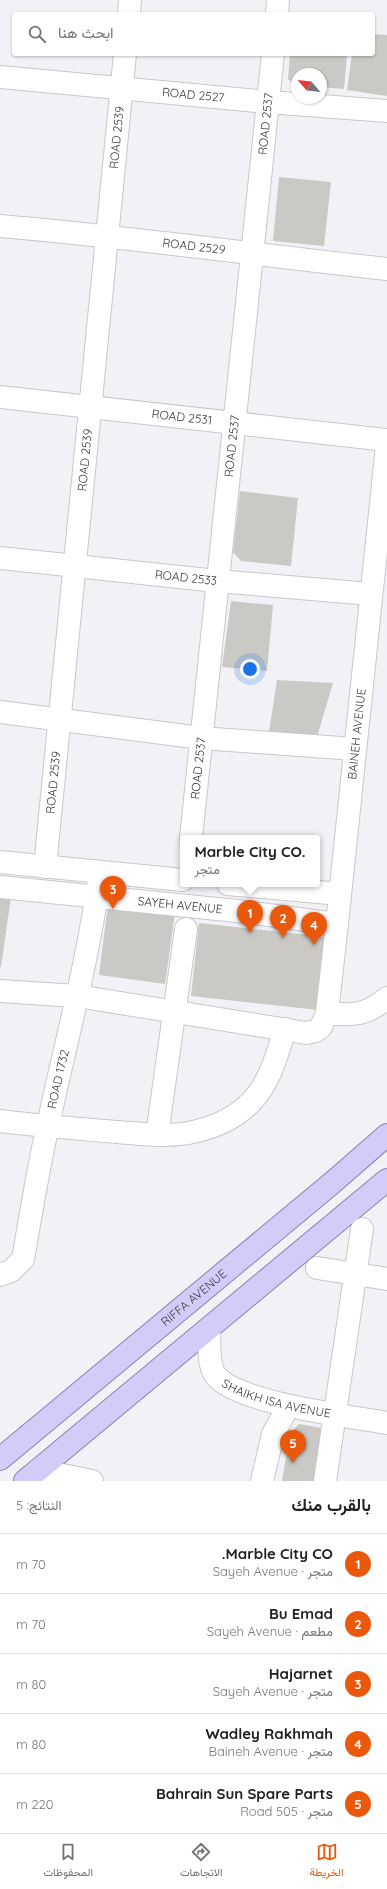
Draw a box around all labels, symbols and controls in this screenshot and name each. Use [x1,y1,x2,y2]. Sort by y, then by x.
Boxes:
search box [12,12,375,56]
icon: search [26,23,48,45]
text: ابحث هنا [58,23,114,42]
north arrow [291,68,327,104]
street label: ROAD 2527 [161,84,225,105]
street label: ROAD 2537 [254,92,276,156]
street label: ROAD 2539 [106,105,127,170]
street label: ROAD 2529 [162,235,227,257]
street label: ROAD 2531 [151,406,213,428]
street label: ROAD 2537 [221,414,242,478]
street label: ROAD 2539 [74,428,95,492]
street label: ROAD 2533 [154,566,218,588]
your location [240,659,260,679]
street label: BAINEH AVENUE [344,687,369,780]
street label: ROAD 2537 [187,737,208,800]
street label: ROAD 2539 [42,750,63,814]
popup [180,835,320,887]
text: Marble City CO. [194,842,306,861]
text: متجر [194,861,220,877]
pin: 3 [100,876,126,909]
street label: SAYEH AVENUE [137,893,223,917]
pin: 1 [237,900,263,933]
pin: 2 [270,905,296,938]
pin: 4 [301,912,327,945]
street label: ROAD 1732 [44,1048,72,1110]
street label: RIFFA AVENUE [158,1266,230,1329]
street label: SHAIKH ISA AVENUE [219,1375,332,1421]
pin: 5 [280,1430,306,1463]
text: بالقرب منك [292,1494,371,1515]
text: النتائج: 5 [16,1497,62,1513]
text: Marble City CO. [222,1544,333,1563]
text: 70 m [16,1556,46,1572]
text: 1 [355,1556,361,1572]
text: متجر · Sayeh Avenue [213,1563,333,1579]
text: Bu Emad [269,1604,333,1623]
text: 70 m [16,1616,46,1632]
text: 2 [354,1616,362,1632]
text: مطعم · Sayeh Avenue [207,1623,333,1639]
text: Hajarnet [269,1664,333,1683]
text: 80 m [16,1676,46,1692]
text: 3 [355,1676,362,1692]
text: متجر · Sayeh Avenue [213,1683,333,1699]
text: Wadley Rakhmah [205,1724,333,1743]
text: 80 m [16,1736,46,1752]
text: 4 [354,1736,362,1752]
text: متجر · Baineh Avenue [209,1743,333,1759]
text: Bahrain Sun Spare Parts [156,1784,333,1803]
text: 220 m [16,1796,54,1812]
text: 5 [354,1796,362,1812]
text: متجر · Road 505 [240,1803,333,1819]
tab: المحفوظات [43,1841,93,1882]
tab: الاتجاهات [180,1841,223,1882]
tab: الخريطة [310,1841,344,1882]

